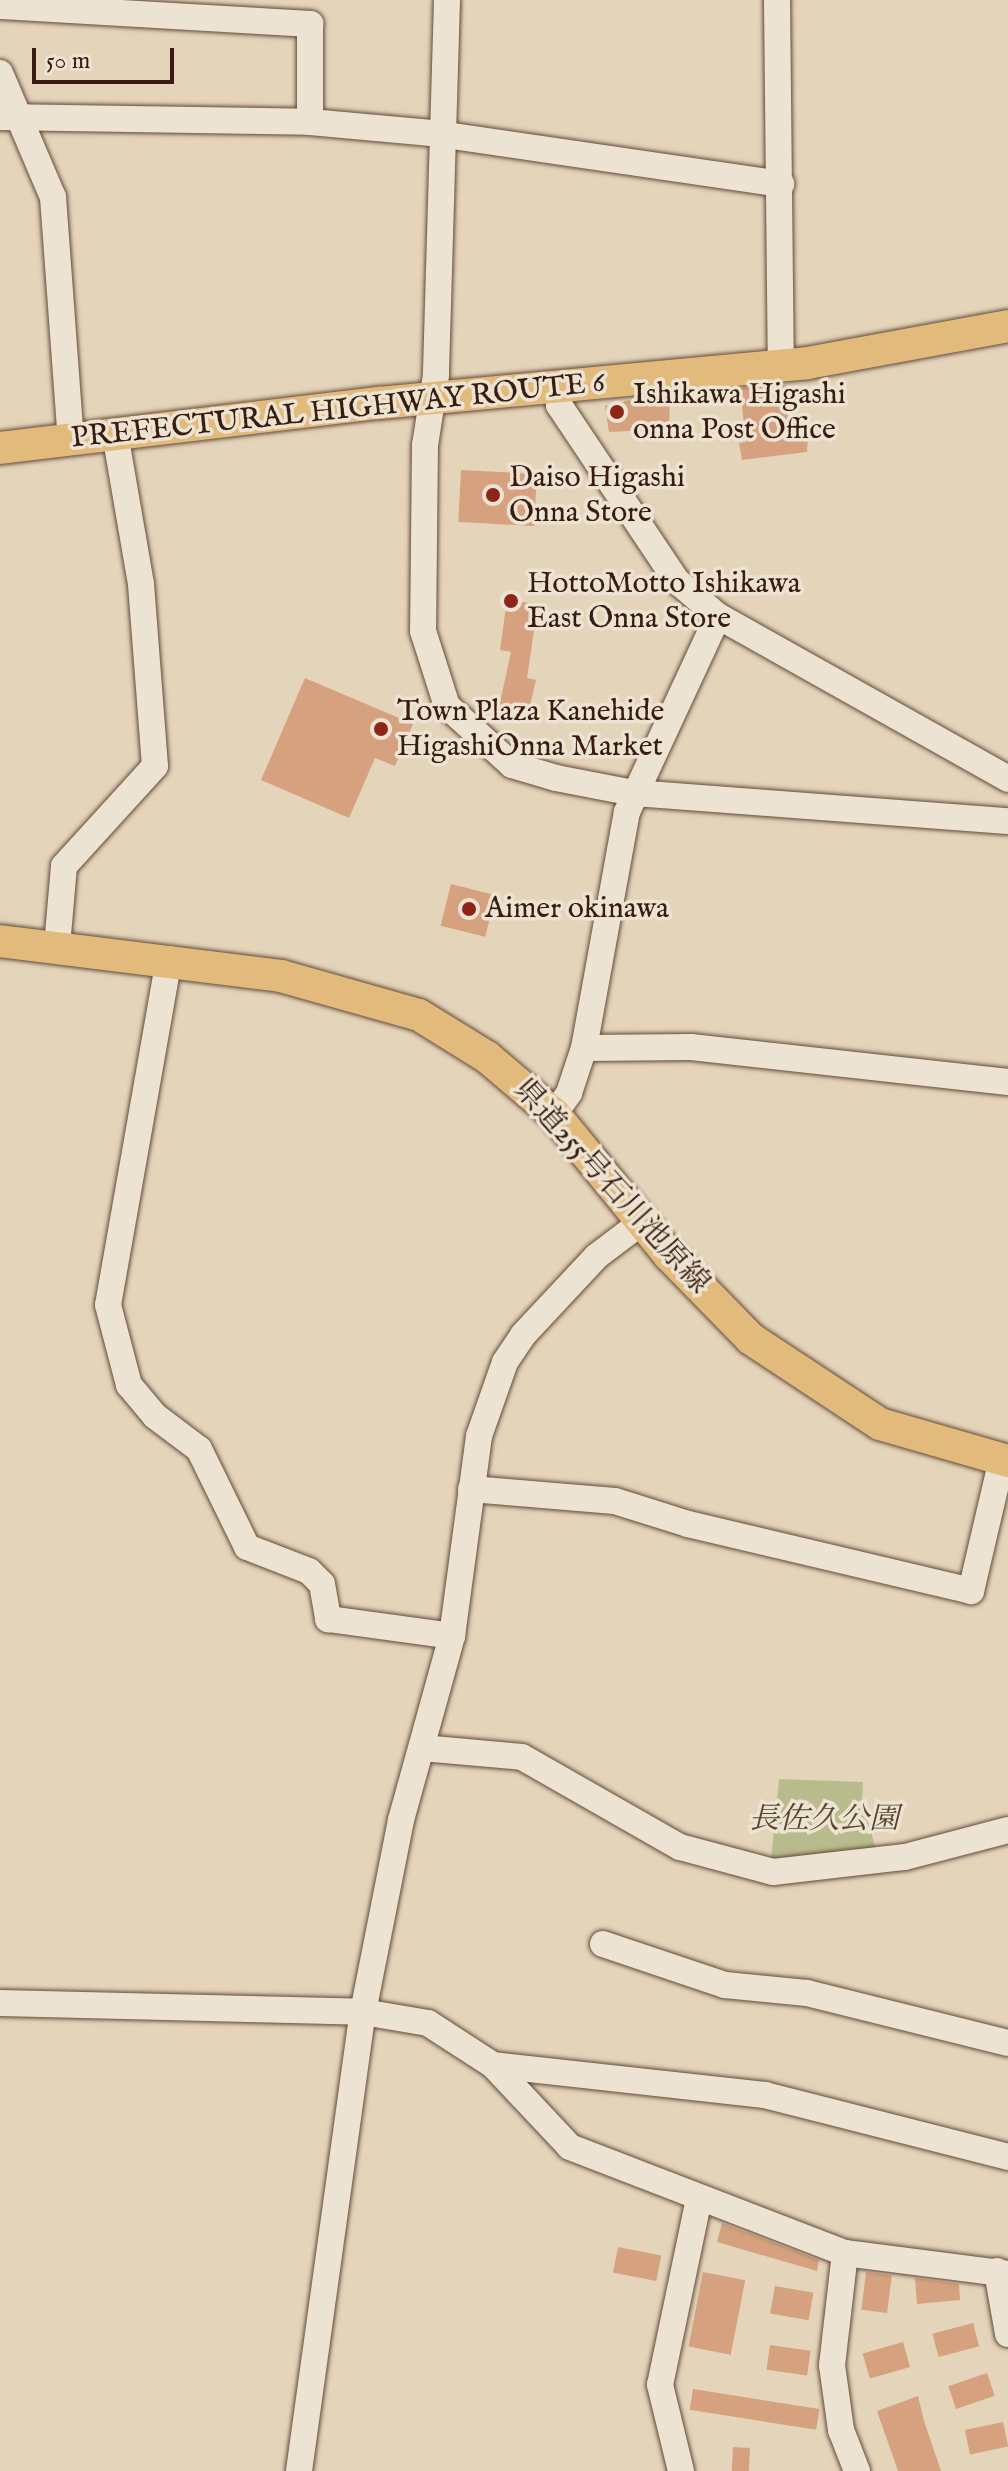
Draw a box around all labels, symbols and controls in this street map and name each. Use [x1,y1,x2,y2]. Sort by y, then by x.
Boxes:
scale bar [36,32,178,82]
text: 50 m [46,46,90,77]
street label: PREFECTURAL HIGHWAY ROUTE 6 [69,365,607,457]
place label: Ishikawa Higashi onna Post Office [633,377,846,448]
marker: Ishikawa Higashi onna Post Office [608,403,626,421]
place label: Daiso Higashi Onna Store [509,460,685,530]
marker: Daiso Higashi Onna Store [484,486,502,504]
place label: HottoMotto Ishikawa East Onna Store [527,566,801,636]
marker: HottoMotto Ishikawa East Onna Store [502,592,520,610]
place label: Town Plaza Kanehide HigashiOnna Market [397,694,664,764]
marker: Town Plaza Kanehide HigashiOnna Market [372,720,390,738]
place label: Aimer okinawa [485,891,669,927]
marker: Aimer okinawa [460,900,478,918]
street label: 県道255号石川池原線 [505,1073,717,1301]
park label: 長佐久公園 [749,1802,899,1838]

